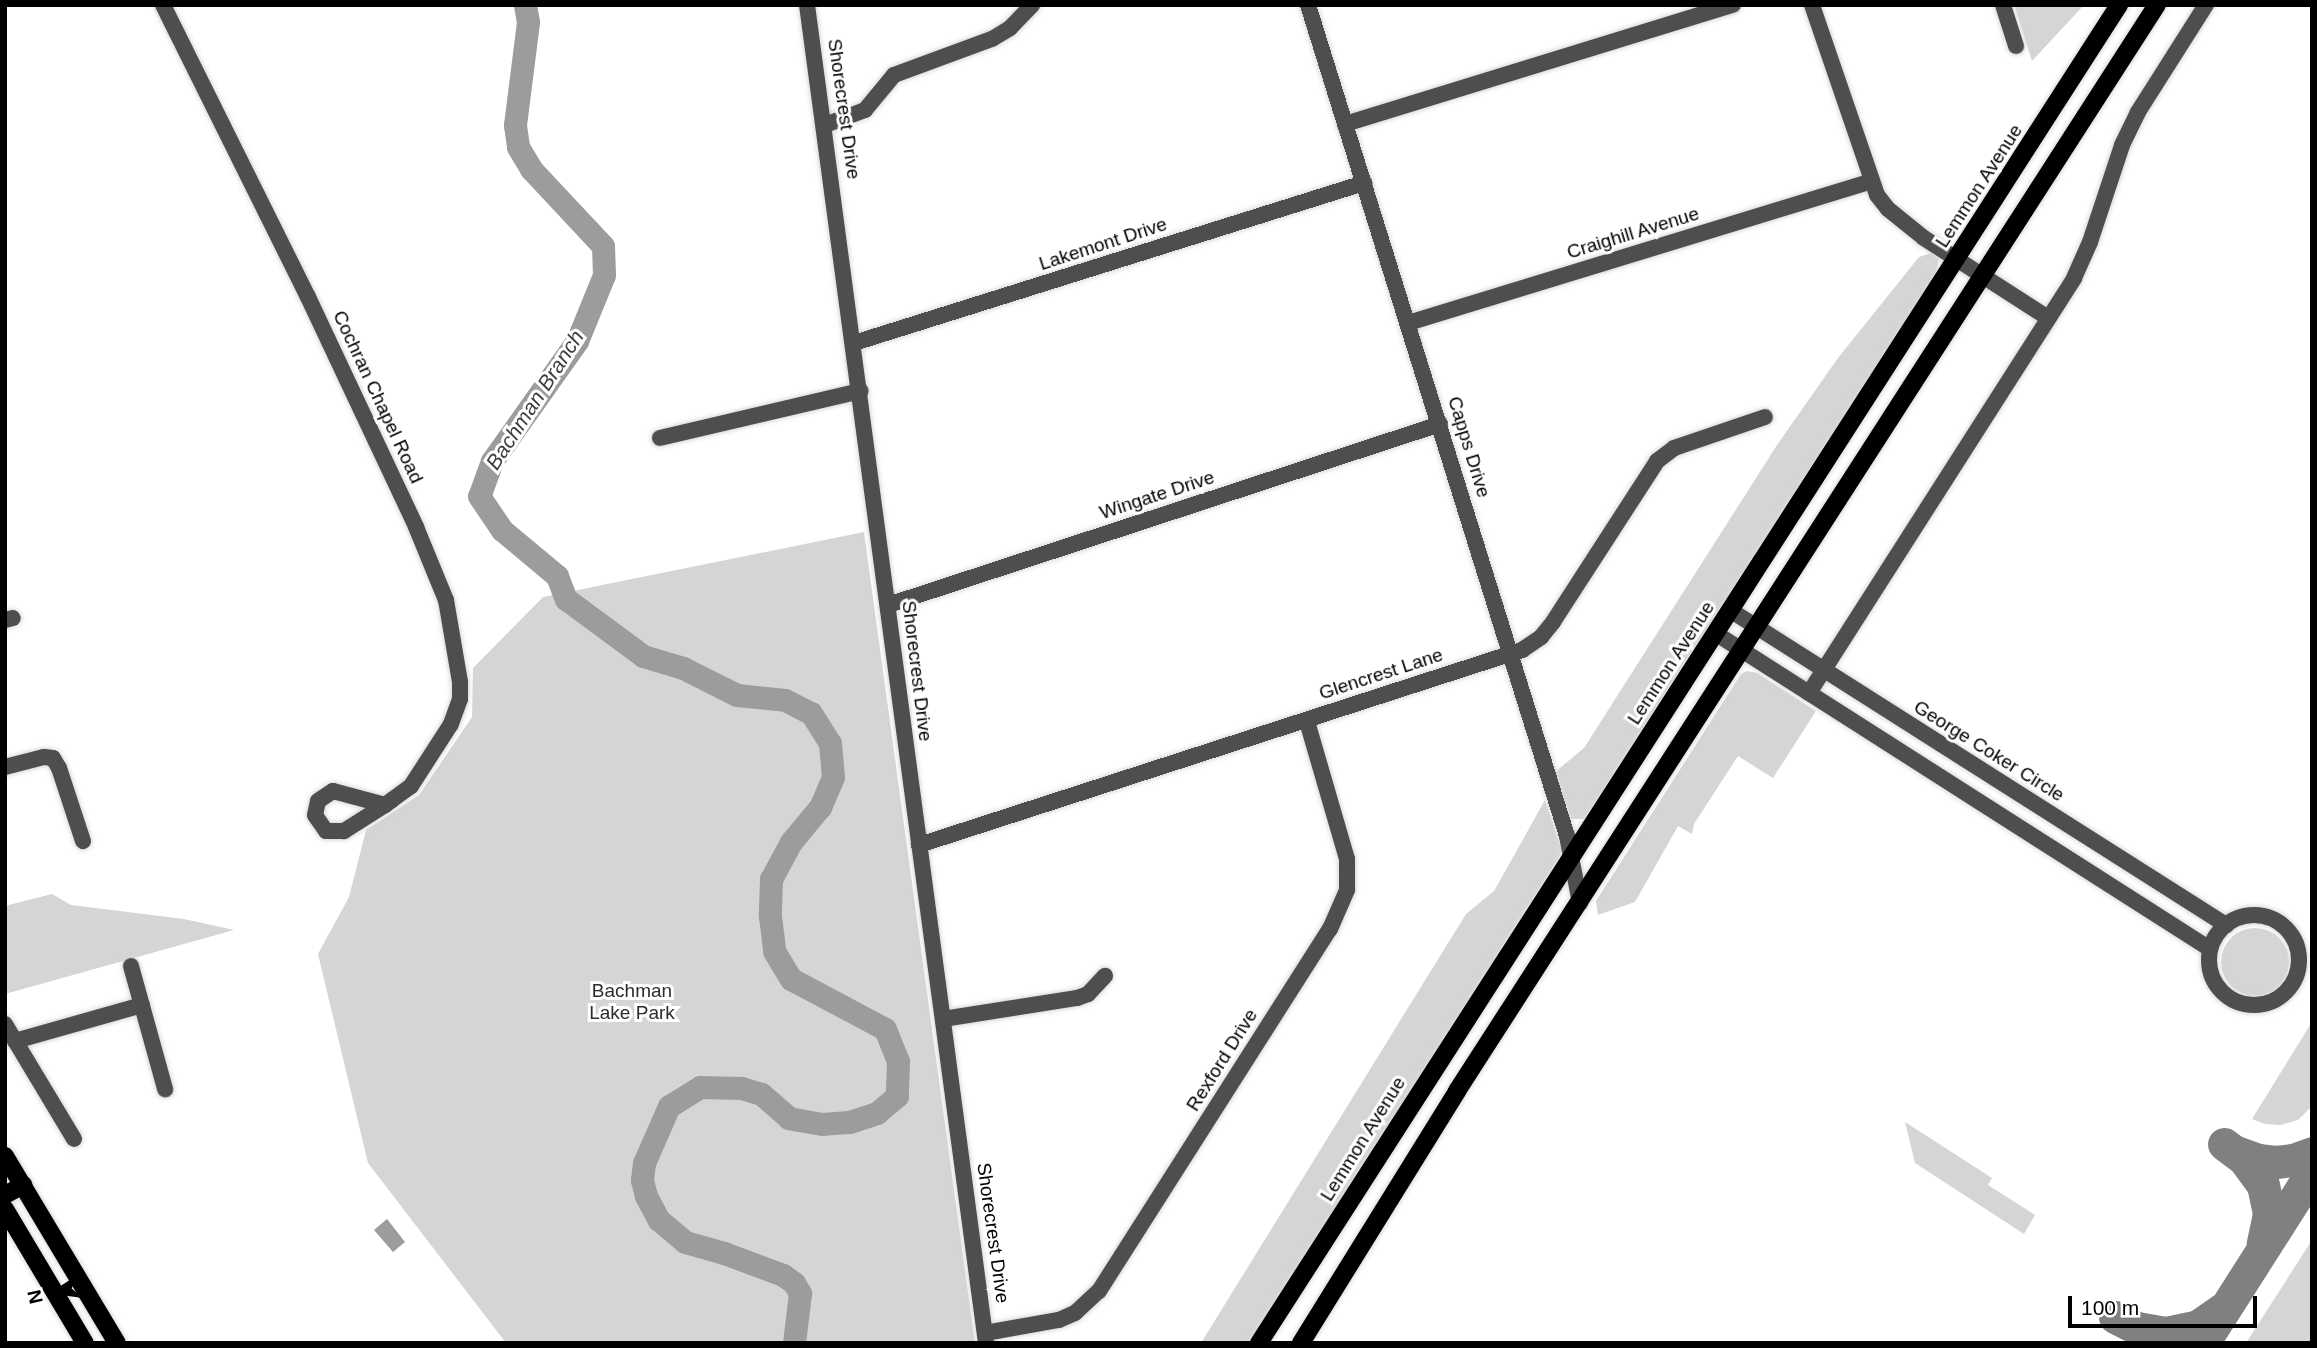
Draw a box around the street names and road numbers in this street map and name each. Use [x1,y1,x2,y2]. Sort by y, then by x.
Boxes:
street label: Shorecrest Drive [823,37,865,181]
street label: Lemmon Avenue [1930,120,2028,252]
street label: Craighill Avenue [1564,202,1702,264]
street label: Lakemont Drive [1036,213,1170,275]
street label: Cochran Chapel Road [328,307,428,487]
street label: Capps Drive [1443,394,1495,500]
street label: Wingate Drive [1097,466,1217,524]
street label: Lemmon Avenue [1622,597,1720,729]
street label: Shorecrest Drive [897,599,937,743]
street label: Glencrest Lane [1316,643,1446,705]
street label: George Coker Circle [1910,695,2068,807]
street label: Rexford Drive [1182,1005,1262,1115]
street label: Lemmon Avenue [1315,1072,1411,1206]
street label: Shorecrest Drive [972,1161,1014,1305]

